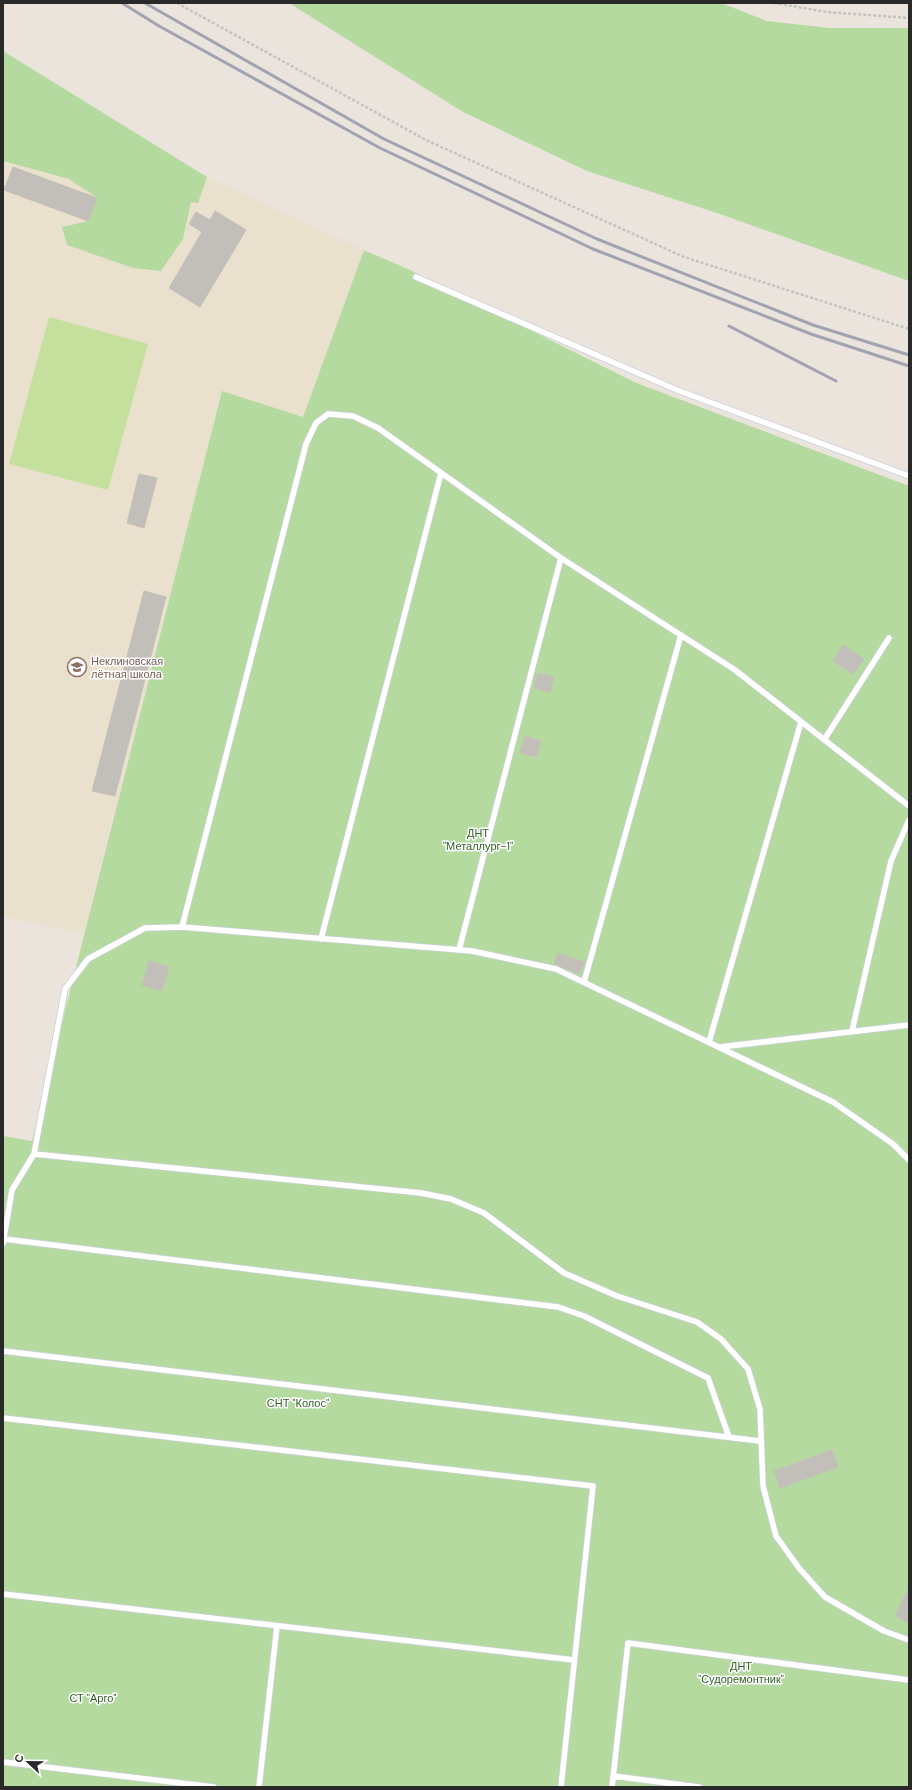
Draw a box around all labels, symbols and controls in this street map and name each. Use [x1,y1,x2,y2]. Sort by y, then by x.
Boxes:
place label: Неклиновская лётная школа [91,654,163,681]
school or university icon: Неклиновская лётная школа [66,656,88,678]
park label: ДНТ "Металлург-1" [443,826,513,853]
park label: СНТ "Колос" [267,1396,329,1410]
park label: ДНТ "Судоремонтник" [698,1659,784,1686]
park label: СТ "Арго" [70,1691,116,1705]
north arrow [8,1742,48,1782]
text: С [11,1752,27,1765]

